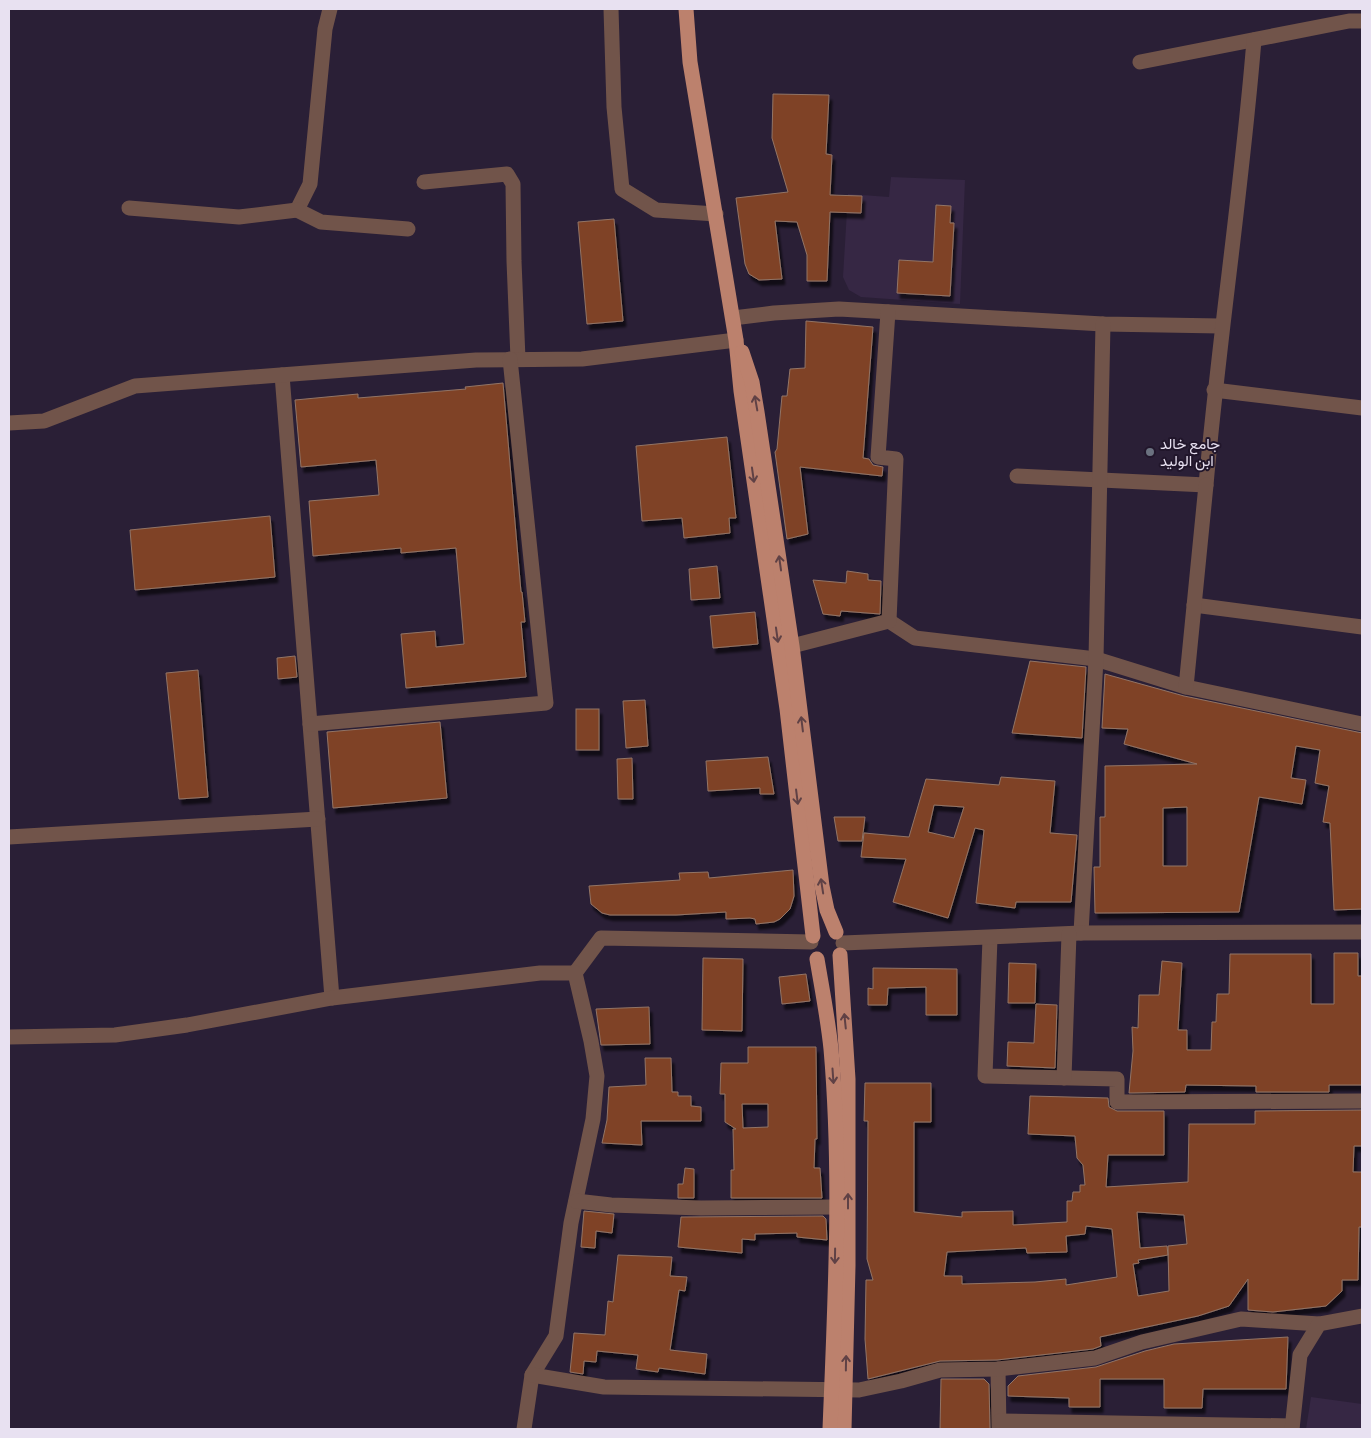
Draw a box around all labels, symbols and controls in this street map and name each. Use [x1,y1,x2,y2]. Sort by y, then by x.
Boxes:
one-way arrow [750,395,760,411]
place label: جامع خالد ابن الوليد [1160,434,1220,471]
marker: جامع خالد ابن الوليد [1144,446,1156,458]
one-way arrow [748,466,758,482]
one-way arrow [774,556,784,572]
one-way arrow [772,627,782,643]
one-way arrow [797,717,807,733]
one-way arrow [793,788,803,804]
one-way arrow [817,878,827,894]
one-way arrow [840,1013,849,1029]
one-way arrow [828,1068,837,1084]
one-way arrow [843,1193,853,1209]
one-way arrow [830,1248,839,1264]
one-way arrow [841,1355,851,1372]

